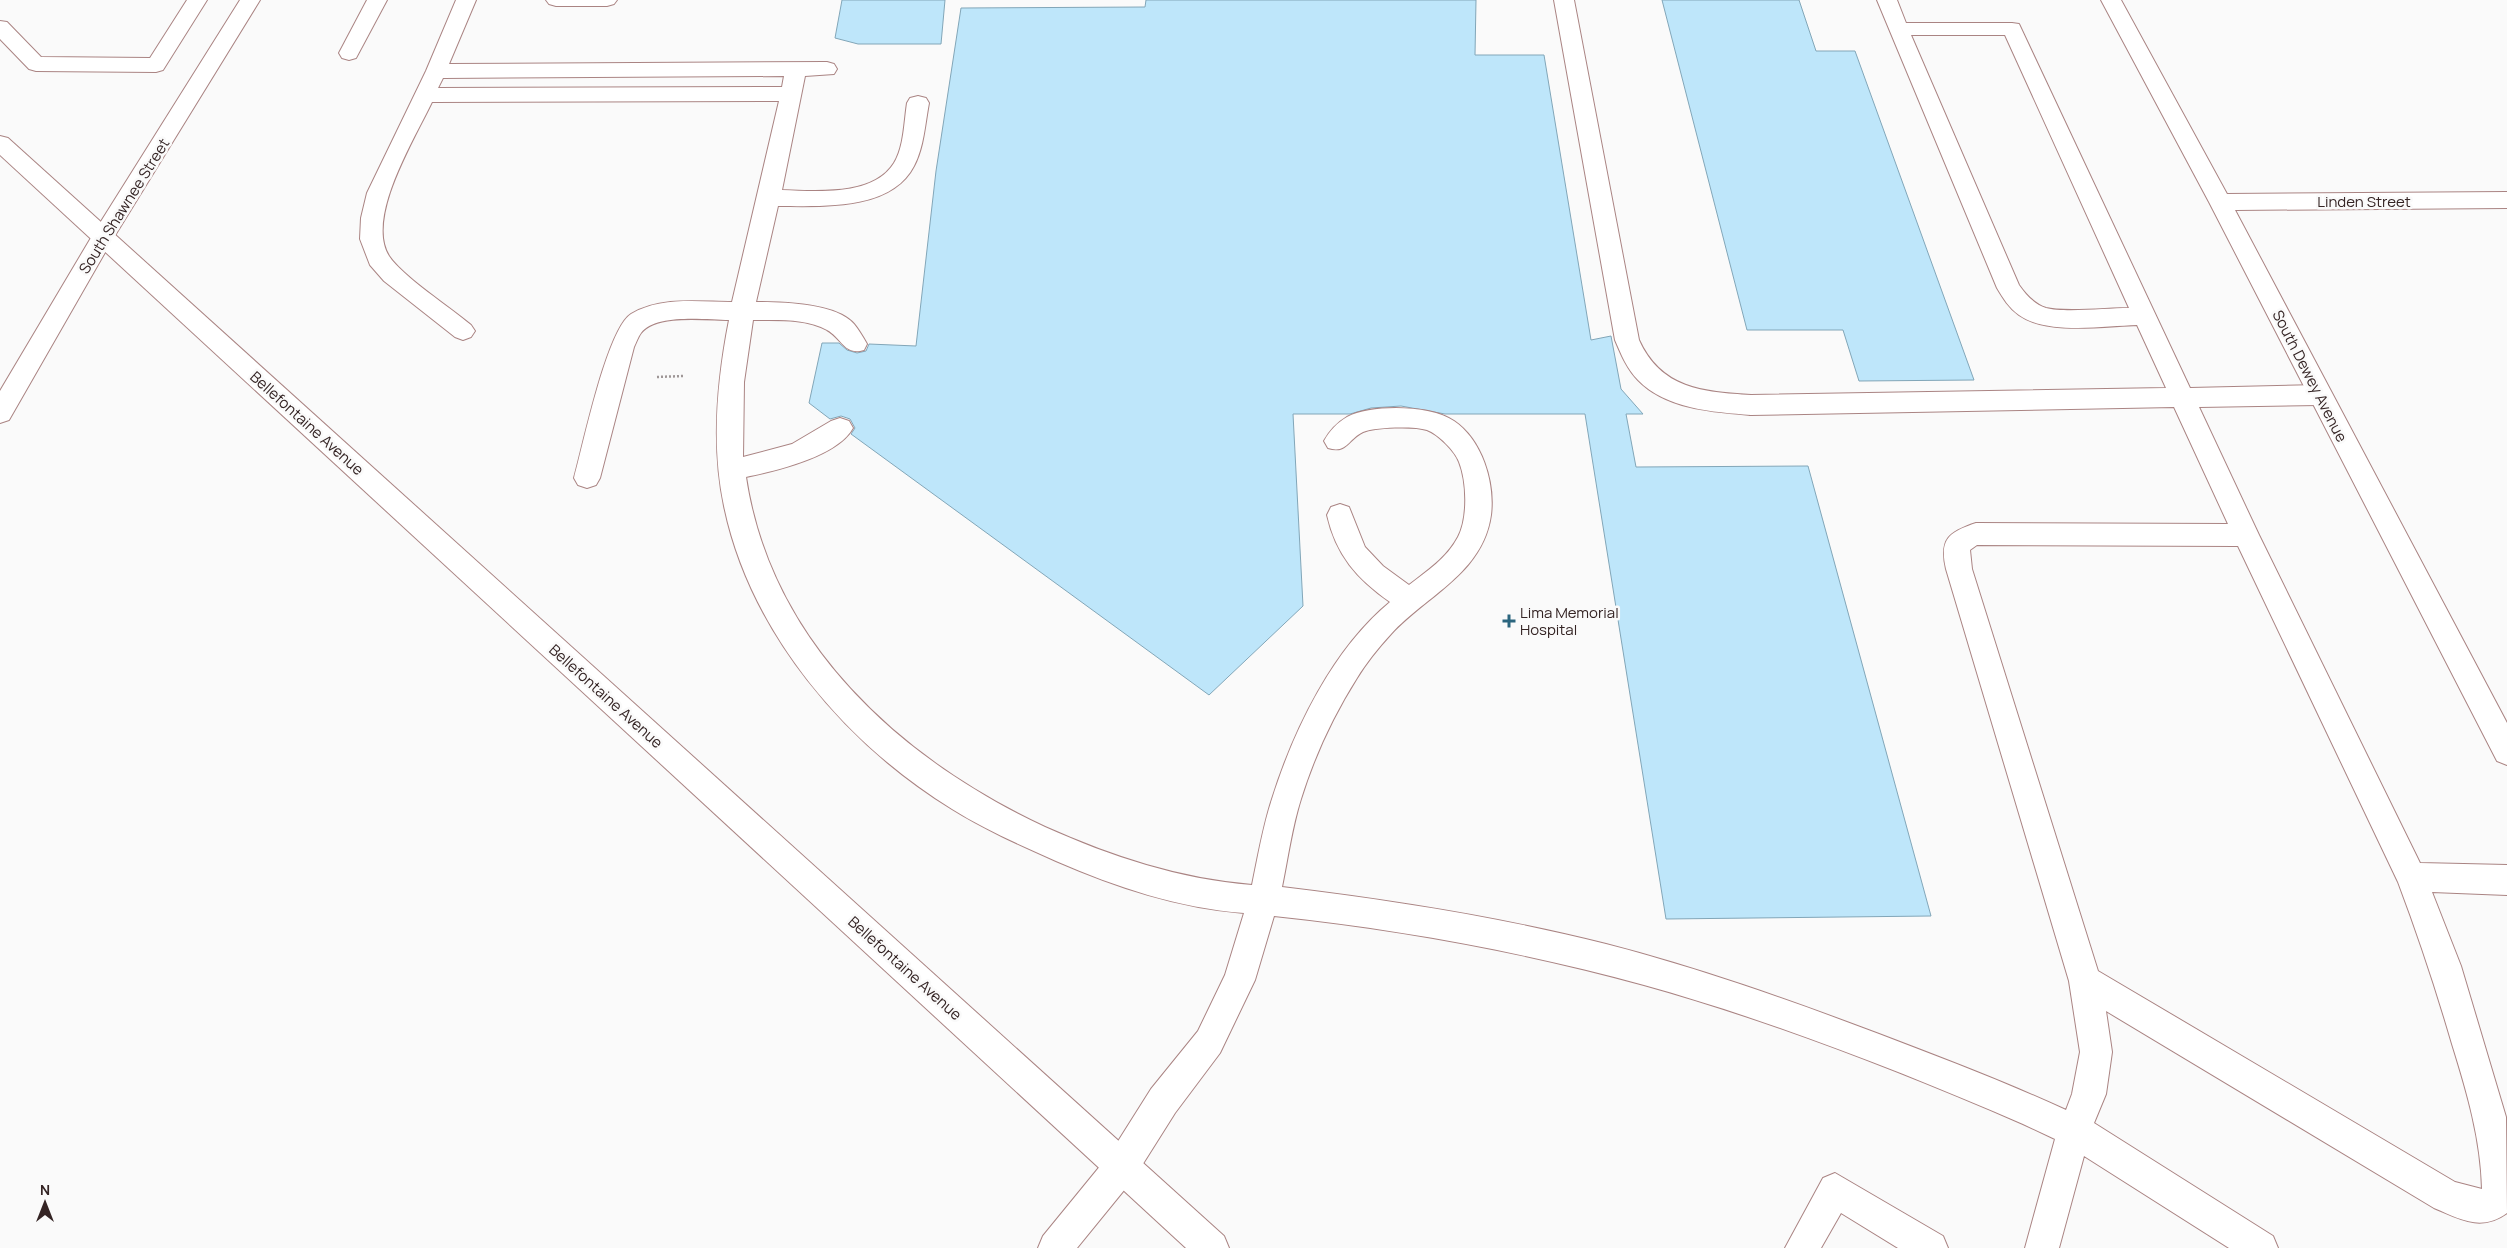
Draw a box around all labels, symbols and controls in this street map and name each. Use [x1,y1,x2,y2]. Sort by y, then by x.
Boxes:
street label: South Shawnee Street [74,134,174,278]
street label: Linden Street [2317,191,2411,212]
street label: South Dewey Avenue [2268,306,2353,446]
street label: Bellefontaine Avenue [246,366,369,480]
place label: Lima Memorial Hospital [1520,602,1619,640]
marker: Lima Memorial Hospital [1502,614,1516,628]
street label: Bellefontaine Avenue [545,639,668,753]
street label: Bellefontaine Avenue [844,911,967,1025]
north arrow [20,1178,70,1228]
text: N [40,1180,50,1199]

